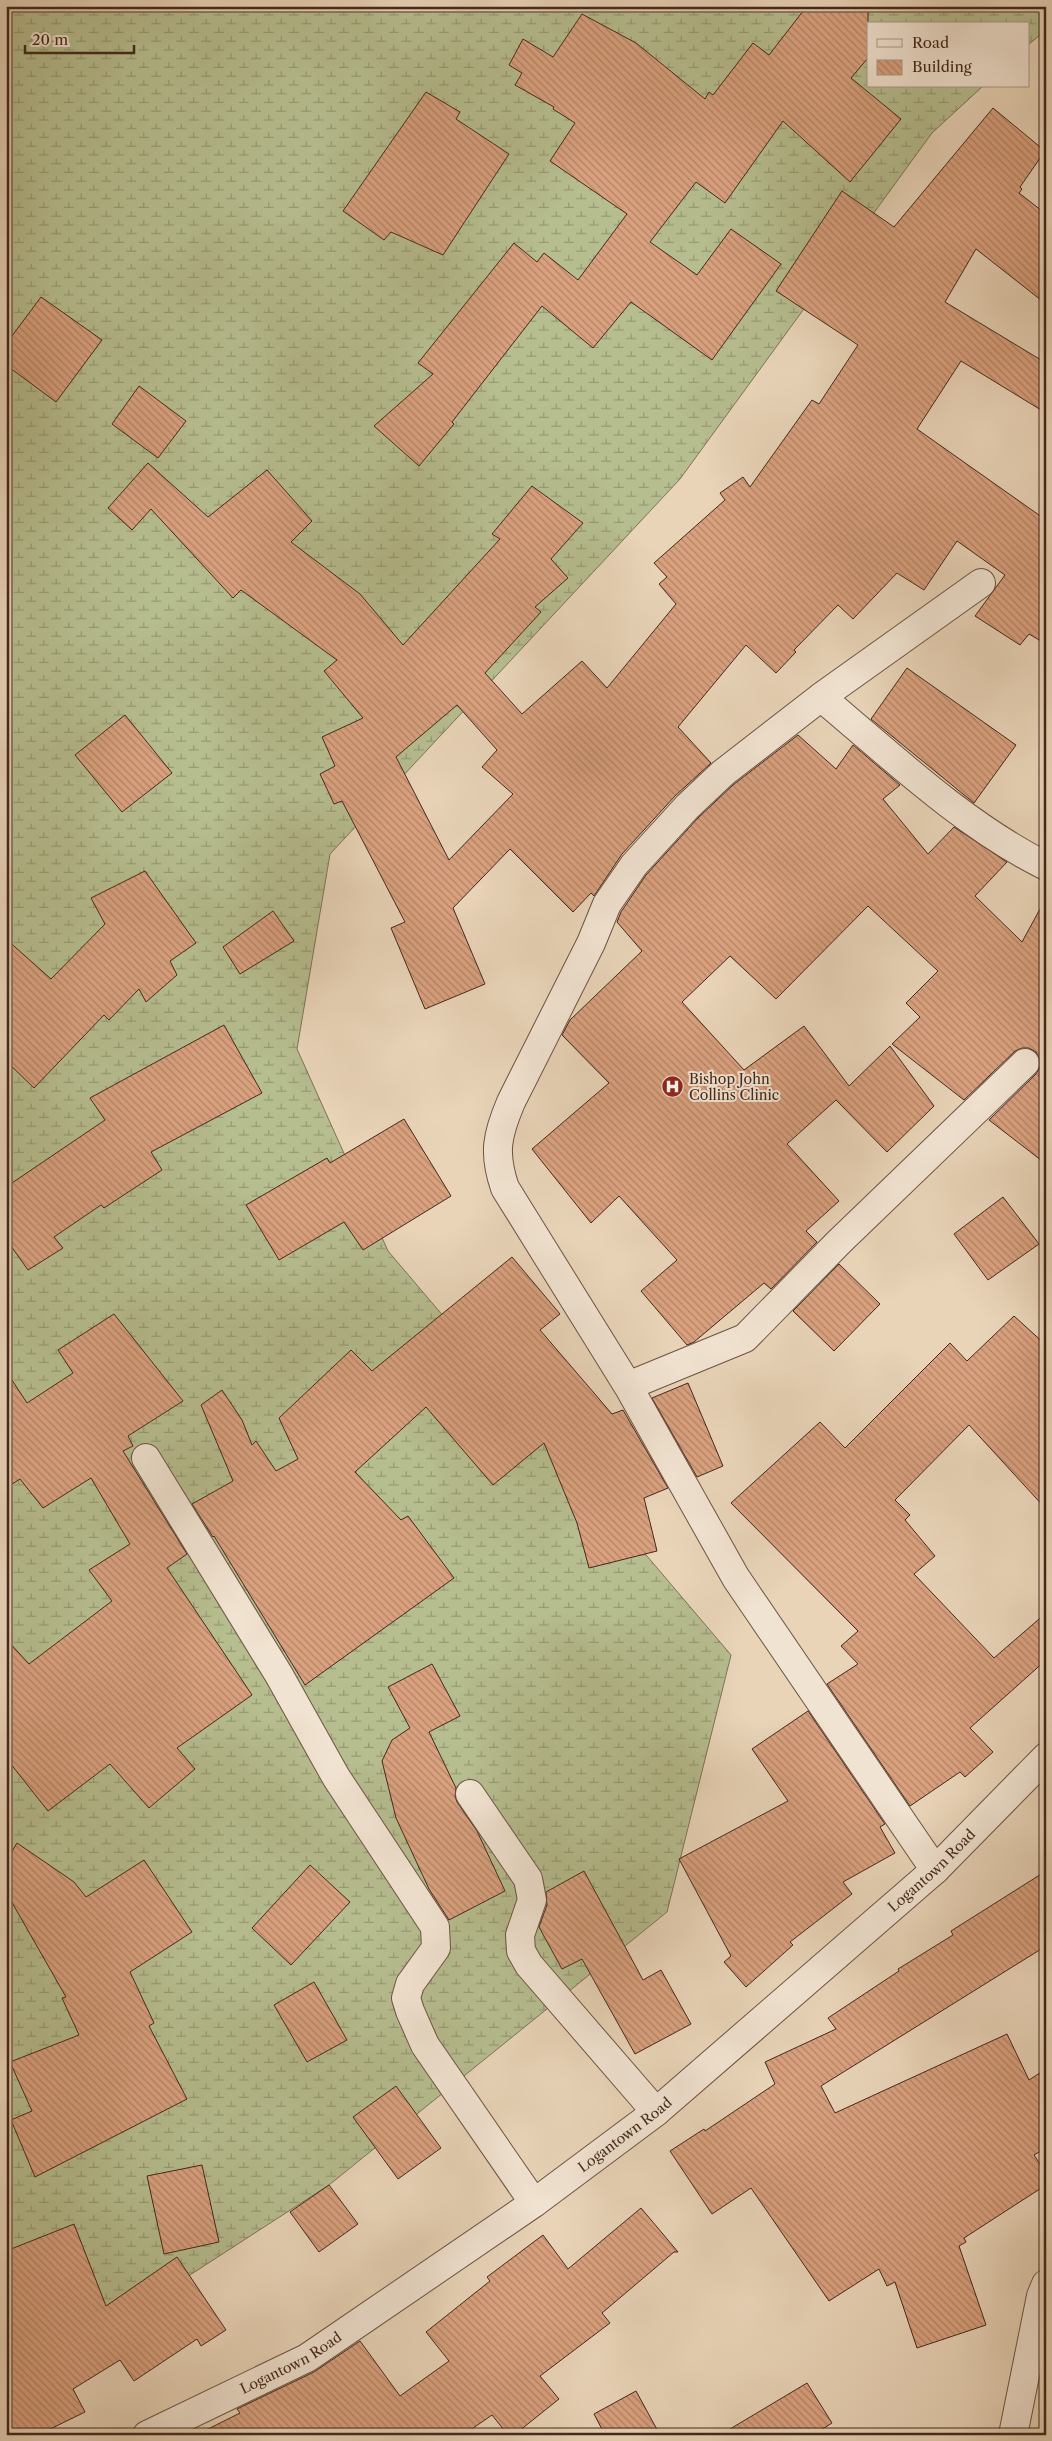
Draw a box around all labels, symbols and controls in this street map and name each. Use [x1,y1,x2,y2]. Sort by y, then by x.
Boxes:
scale bar [25,22,134,54]
legend [867,22,1030,88]
text: 20 m [32,30,68,49]
text: Road [912,33,949,52]
text: Building [912,57,972,76]
place label: Bishop John Collins Clinic [689,1070,779,1104]
hospital icon: Bishop John Collins Clinic [661,1075,685,1099]
street label: Logantown Road [884,1825,979,1916]
street label: Logantown Road [574,2093,676,2176]
street label: Logantown Road [237,2328,346,2398]

